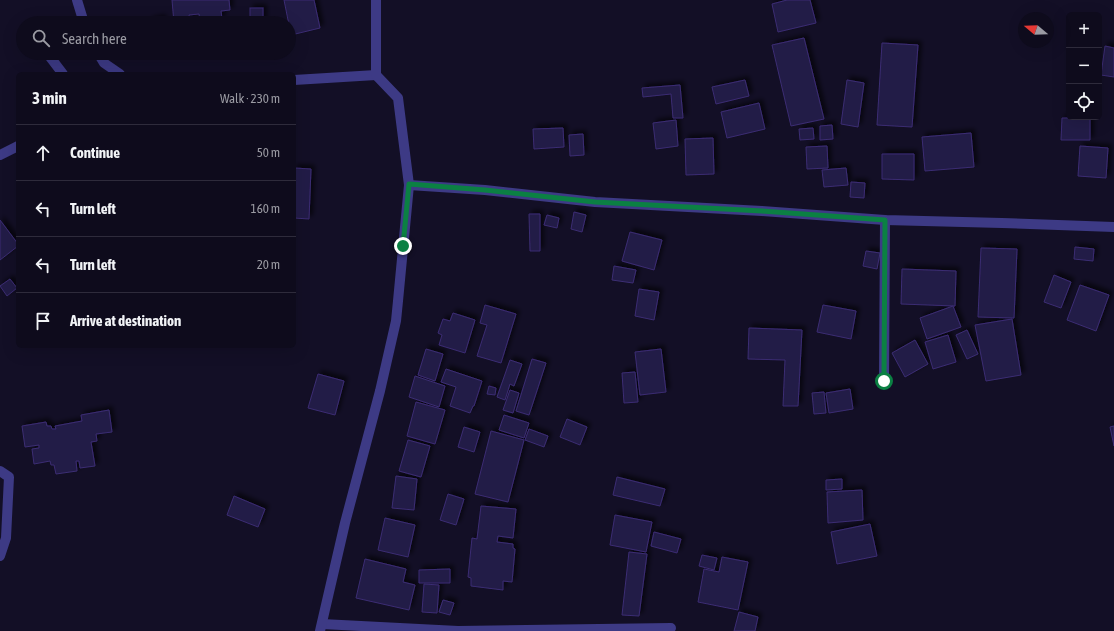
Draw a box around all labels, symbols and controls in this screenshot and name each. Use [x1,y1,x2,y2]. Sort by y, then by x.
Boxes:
north arrow [1018,12,1054,48]
map controls [1066,12,1102,120]
button: + [1066,12,1102,48]
search box [16,16,296,60]
icon: search [30,27,52,49]
text: Search here [62,30,127,47]
button: − [1066,48,1102,84]
button: locate [1066,84,1102,120]
text: 3 min [32,88,67,108]
text: Walk · 230 m [220,91,280,106]
icon: ahead [32,142,54,164]
text: Continue [70,144,120,161]
text: 50 m [257,145,280,160]
icon: left [32,198,54,220]
text: Turn left [70,200,116,217]
text: 160 m [251,201,280,216]
route end [394,237,412,255]
icon: left [32,254,54,276]
text: Turn left [70,256,116,273]
text: 20 m [257,257,280,272]
icon: arrive [32,310,54,332]
text: Arrive at destination [70,312,181,329]
route start [875,372,893,390]

